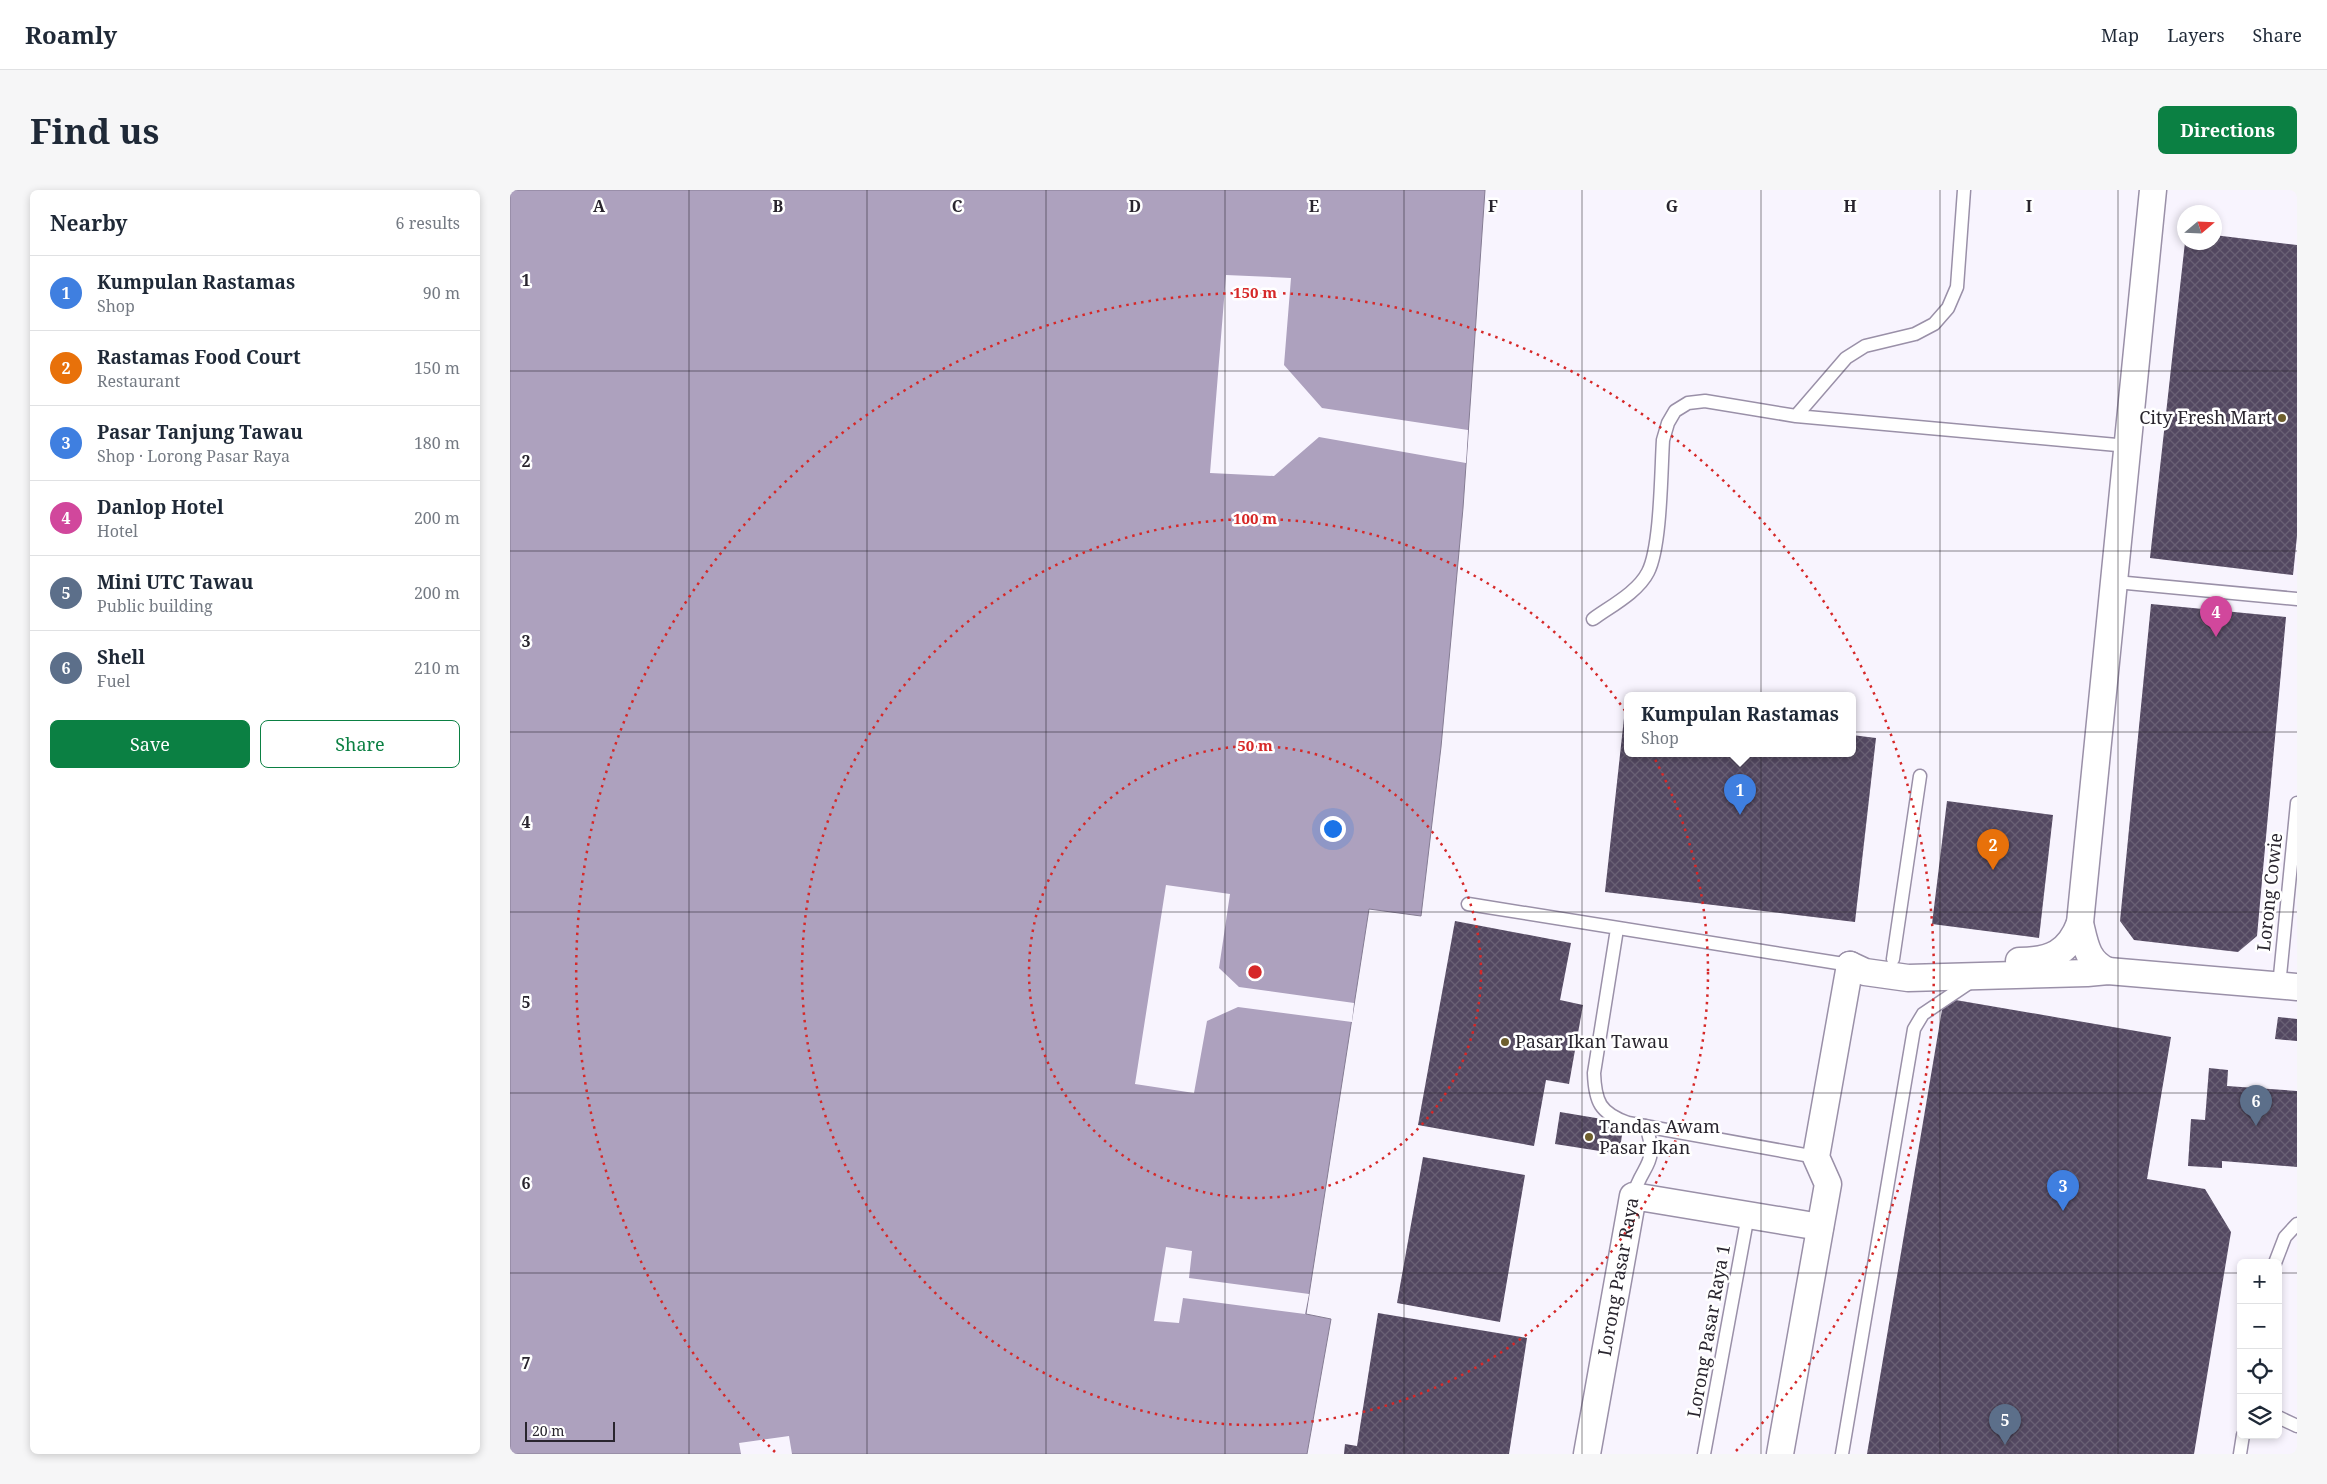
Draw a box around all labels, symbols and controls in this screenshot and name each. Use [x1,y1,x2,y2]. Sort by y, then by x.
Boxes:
text: Roamly [25,18,117,51]
text: Map [2101,23,2139,47]
text: Layers [2167,23,2225,47]
text: Share [2253,23,2302,47]
button: Directions [2158,106,2297,154]
text: Find us [30,107,159,154]
text: A [593,195,606,217]
text: B [773,195,784,217]
text: C [952,195,963,217]
text: D [1129,195,1141,217]
text: E [1309,195,1319,217]
text: F [1488,195,1498,217]
text: G [1666,195,1678,217]
text: H [1843,195,1857,217]
text: I [2026,195,2032,217]
north arrow [2177,205,2222,250]
text: Nearby [50,209,128,237]
text: 6 results [396,212,460,234]
text: Kumpulan Rastamas [97,269,295,295]
text: 1 [521,269,531,291]
text: 1 [61,282,71,304]
text: 90 m [423,282,460,304]
text: 150 m [1233,282,1277,302]
text: Shop [97,295,135,317]
text: Rastamas Food Court [97,344,301,370]
text: 2 [61,357,71,379]
text: 150 m [414,357,460,379]
text: Restaurant [97,370,180,392]
place label: City Fresh Mart [2139,405,2272,429]
marker: City Fresh Mart [2276,412,2288,424]
text: Pasar Tanjung Tawau [97,419,303,445]
text: 3 [61,432,71,454]
text: 180 m [414,432,460,454]
text: Shop · Lorong Pasar Raya [97,445,290,467]
text: 2 [521,450,531,472]
text: Danlop Hotel [97,494,224,520]
text: 4 [61,507,71,529]
text: 200 m [414,507,460,529]
text: 100 m [1233,508,1277,528]
text: Hotel [97,520,138,542]
text: Mini UTC Tawau [97,569,254,595]
text: 5 [61,582,71,604]
text: 200 m [414,582,460,604]
text: Public building [97,595,213,617]
pin: 4 [2200,596,2232,637]
text: 3 [521,630,531,652]
text: Shell [97,644,145,670]
text: 6 [61,657,71,679]
text: 210 m [414,657,460,679]
text: Fuel [97,670,130,692]
popup [1624,692,1856,757]
text: Kumpulan Rastamas [1641,701,1839,727]
button: Save [50,720,250,768]
button: Share [260,720,460,768]
text: Shop [1641,727,1679,749]
text: 50 m [1237,735,1273,755]
pin: 1 [1724,774,1756,815]
text: 4 [521,811,531,833]
your location [1320,816,1346,842]
pin: 2 [1977,829,2009,870]
street label: Lorong Cowie [2251,832,2287,952]
centre of rings [1246,963,1264,981]
text: 5 [521,991,531,1013]
place label: Pasar Ikan Tawau [1515,1029,1669,1053]
marker: Pasar Ikan Tawau [1499,1036,1511,1048]
pin: 6 [2240,1085,2272,1126]
place label: Tandas Awam Pasar Ikan [1599,1114,1720,1159]
marker: Tandas Awam Pasar Ikan [1583,1131,1595,1143]
pin: 3 [2047,1170,2079,1211]
text: 6 [521,1172,531,1194]
street label: Lorong Pasar Raya [1592,1195,1644,1358]
street label: Lorong Pasar Raya 1 [1681,1242,1735,1419]
map controls [2237,1259,2282,1439]
button: + [2237,1259,2282,1304]
button: − [2237,1304,2282,1349]
button: locate [2237,1349,2282,1394]
text: 7 [521,1352,531,1374]
button: layers [2237,1394,2282,1439]
pin: 5 [1989,1404,2021,1445]
scale bar [525,1419,615,1442]
text: 20 m [532,1421,565,1440]

